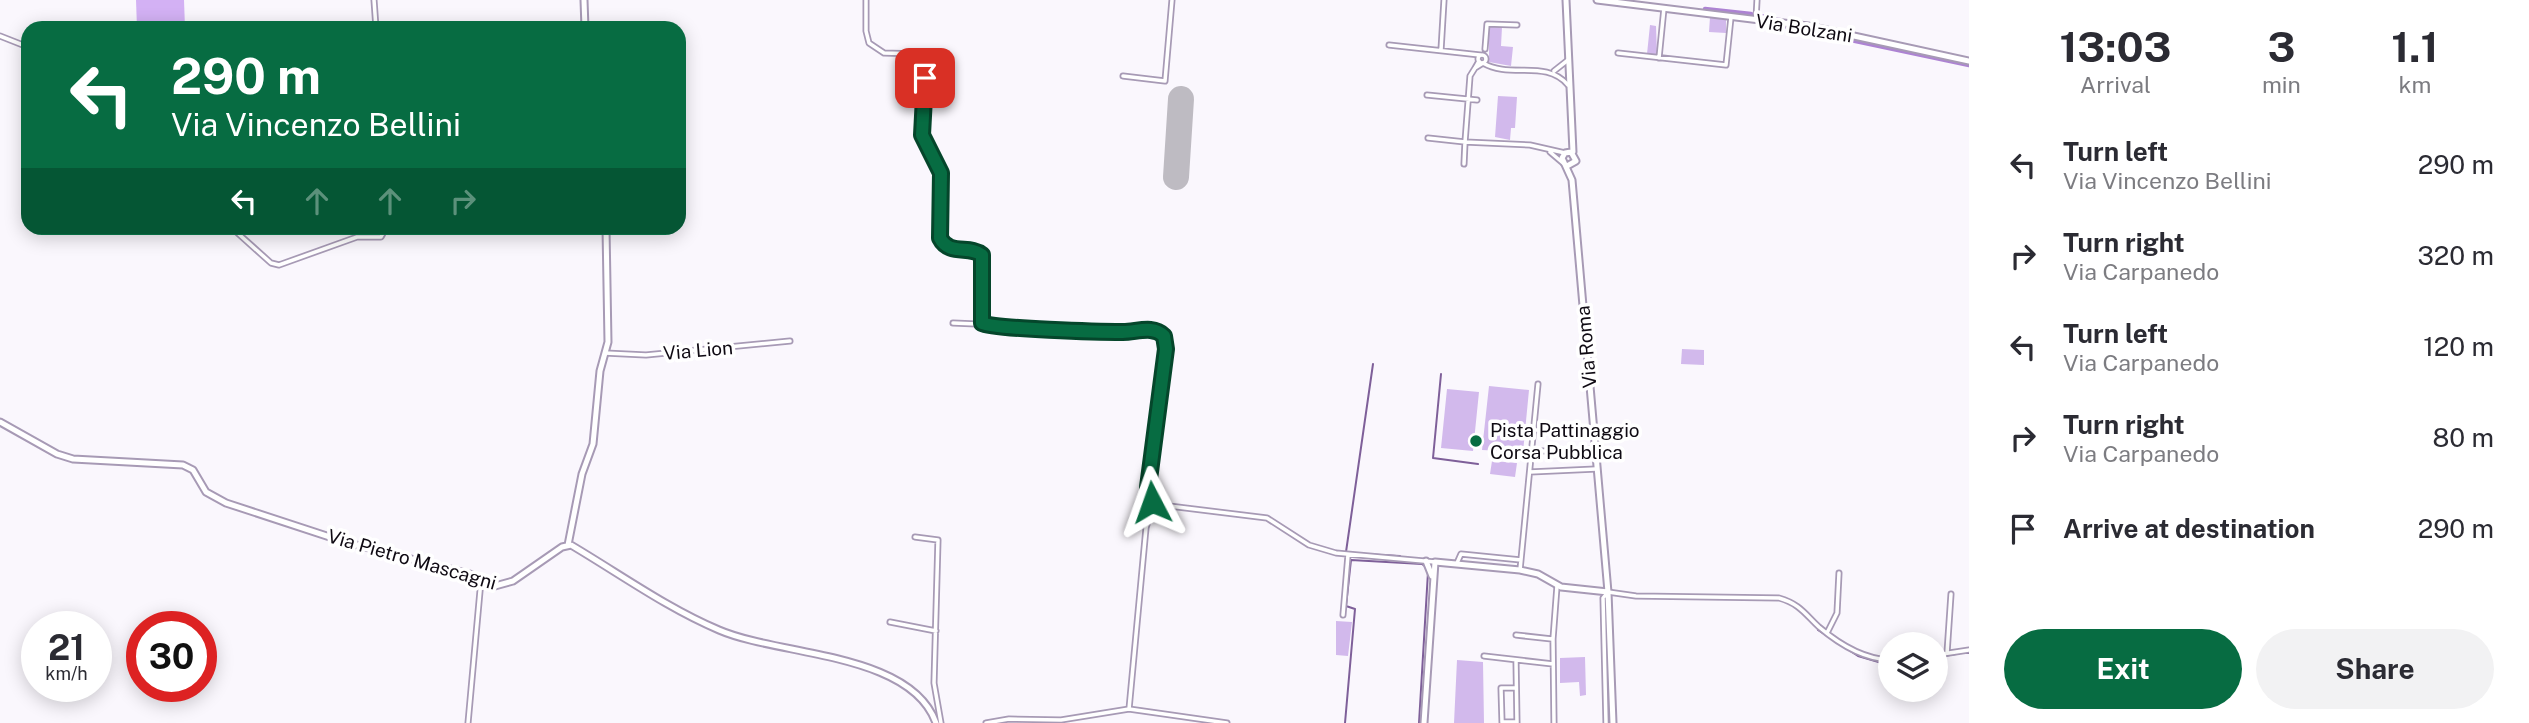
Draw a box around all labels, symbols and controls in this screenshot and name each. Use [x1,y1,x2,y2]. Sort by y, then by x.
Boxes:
street label: Via Bolzani [1754,10,1854,46]
text: 13:03 [2059,22,2171,71]
text: 3 [2267,22,2295,71]
text: 1.1 [2391,22,2439,71]
text: 290 m [171,47,321,105]
pin [895,48,955,108]
icon: left [56,49,147,140]
icon: arrive [906,59,944,97]
text: Arrival [2080,71,2151,98]
text: min [2262,71,2301,98]
text: km [2399,71,2431,98]
text: Via Vincenzo Bellini [171,106,461,143]
text: Turn left [2063,136,2168,167]
icon: left [2004,146,2042,184]
text: 290 m [2418,149,2494,180]
text: Via Vincenzo Bellini [2063,167,2271,194]
icon: left [225,182,263,220]
icon: ahead [298,182,336,220]
icon: ahead [371,182,409,220]
icon: right [444,182,482,220]
text: Turn right [2063,227,2185,258]
icon: right [2004,237,2042,275]
text: 320 m [2417,240,2494,271]
text: Via Carpanedo [2063,258,2219,285]
street label: Via Roma [1571,305,1601,389]
text: Turn left [2063,318,2168,349]
icon: left [2004,328,2042,366]
text: 120 m [2423,331,2494,362]
street label: Via Lion [662,336,734,364]
text: Via Carpanedo [2063,349,2219,376]
text: Turn right [2063,409,2185,440]
place label: Pista Pattinaggio Corsa Pubblica [1490,419,1640,463]
icon: right [2004,419,2042,457]
text: 80 m [2433,422,2494,453]
marker: Pista Pattinaggio Corsa Pubblica [1468,433,1484,449]
text: Via Carpanedo [2063,440,2219,467]
position arrow [1115,465,1189,539]
icon: arrive [2004,510,2042,548]
text: Arrive at destination [2063,513,2315,544]
text: 290 m [2418,513,2494,544]
street label: Via Pietro Mascagni [325,524,499,594]
speed limit sign: 30 [126,611,217,702]
text: 21 [48,627,85,668]
button: Exit [2004,629,2242,709]
button: Share [2256,629,2494,709]
map controls [1878,632,1948,702]
button: layers [1878,632,1948,702]
text: km/h [45,663,88,684]

